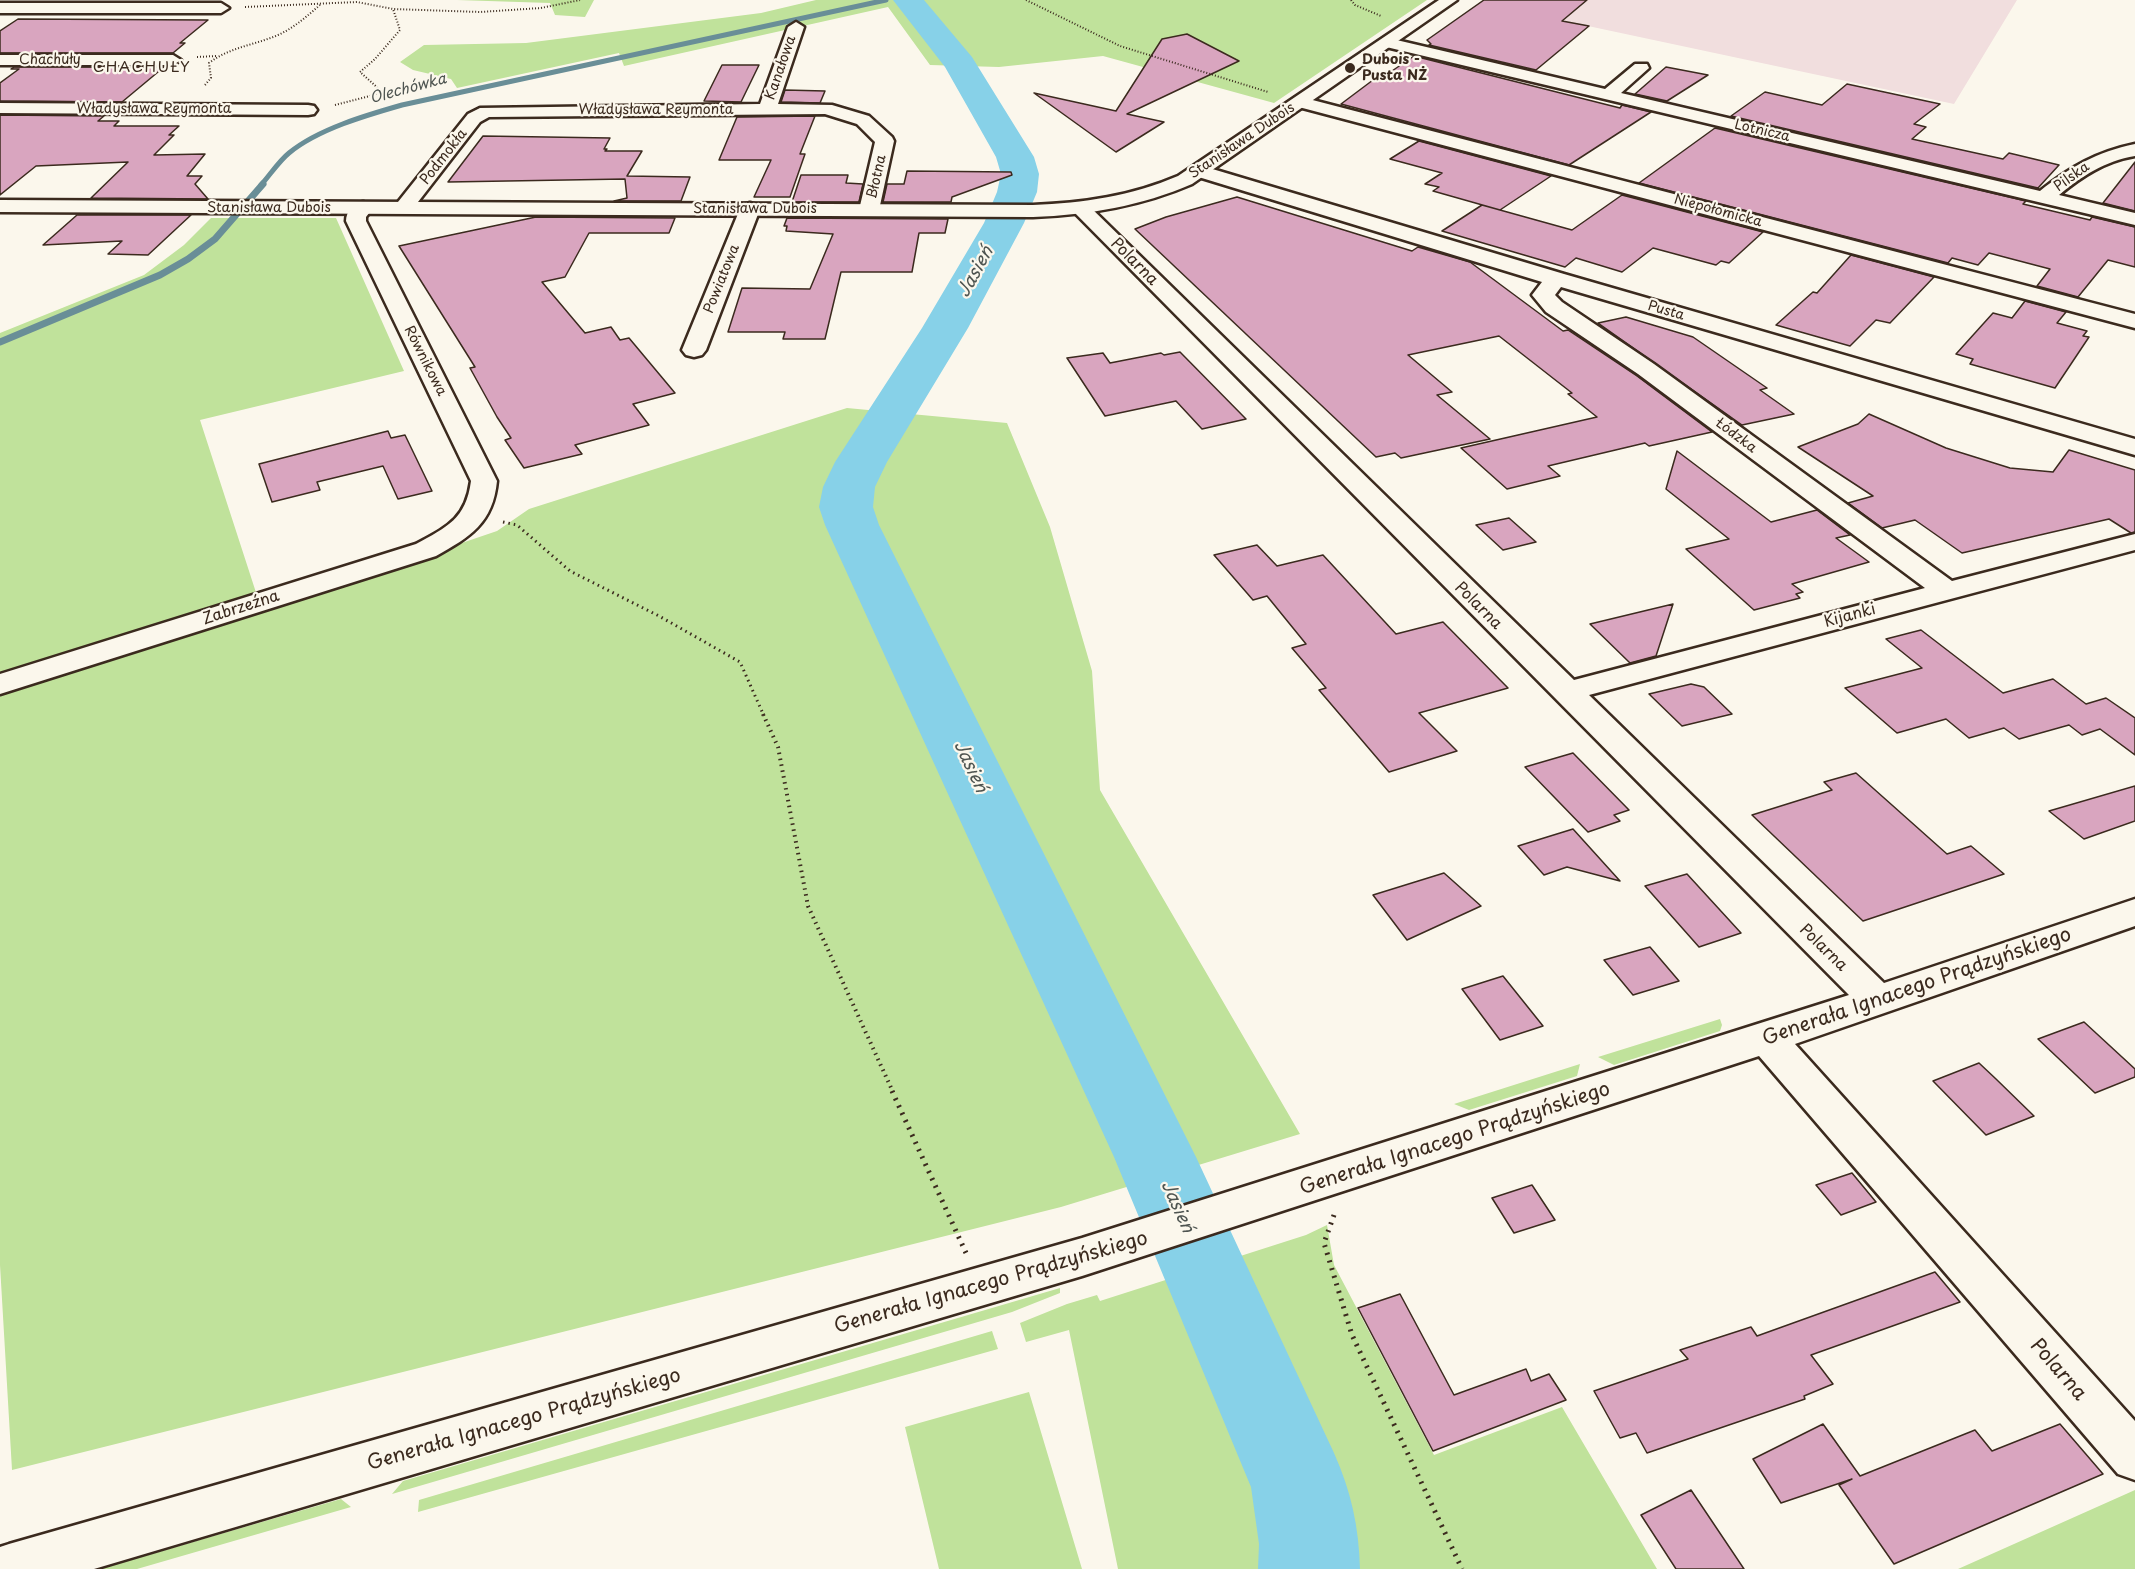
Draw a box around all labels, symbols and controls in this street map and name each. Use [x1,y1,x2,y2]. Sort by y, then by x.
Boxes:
street label: Kanałowa [762,34,800,102]
street label: Chachuły [19,52,81,68]
place label: Dubois - Pusta NŻ [1362,52,1427,84]
district label: CHACHUŁY [93,59,191,77]
marker: Dubois - Pusta NŻ [1343,61,1357,75]
water label: Olechówka [368,70,448,108]
street label: Stanisława Dubois [1186,99,1298,183]
street label: Władysława Reymonta [76,101,232,117]
street label: Władysława Reymonta [578,102,734,118]
street label: Lotnicza [1733,116,1791,146]
street label: Podmokła [417,126,471,188]
street label: Błotna [864,153,890,201]
street label: Pilska [2051,159,2093,195]
street label: Niepołomicka [1672,191,1764,231]
street label: Stanisława Dubois [207,200,331,216]
street label: Stanisława Dubois [693,201,817,217]
street label: Polarna [1106,234,1162,290]
street label: Powiatowa [701,242,743,316]
water label: Jasień [953,243,999,301]
street label: Pusta [1646,298,1686,324]
street label: Równikowa [400,323,450,399]
street label: Łódzka [1712,415,1760,457]
street label: Polarna [1450,578,1506,634]
street label: Zabrzeźna [200,587,282,629]
street label: Kijanki [1822,600,1878,632]
water label: Jasień [949,738,991,796]
street label: Polarna [1795,921,1851,975]
street label: Generała Ignacego Prądzyńskiego [1759,923,2075,1051]
street label: Generała Ignacego Prądzyńskiego [1297,1077,1613,1201]
water label: Jasień [1156,1178,1198,1236]
street label: Generała Ignacego Prądzyńskiego [831,1227,1151,1339]
street label: Polarna [2025,1334,2091,1406]
street label: Generała Ignacego Prądzyńskiego [364,1364,684,1476]

